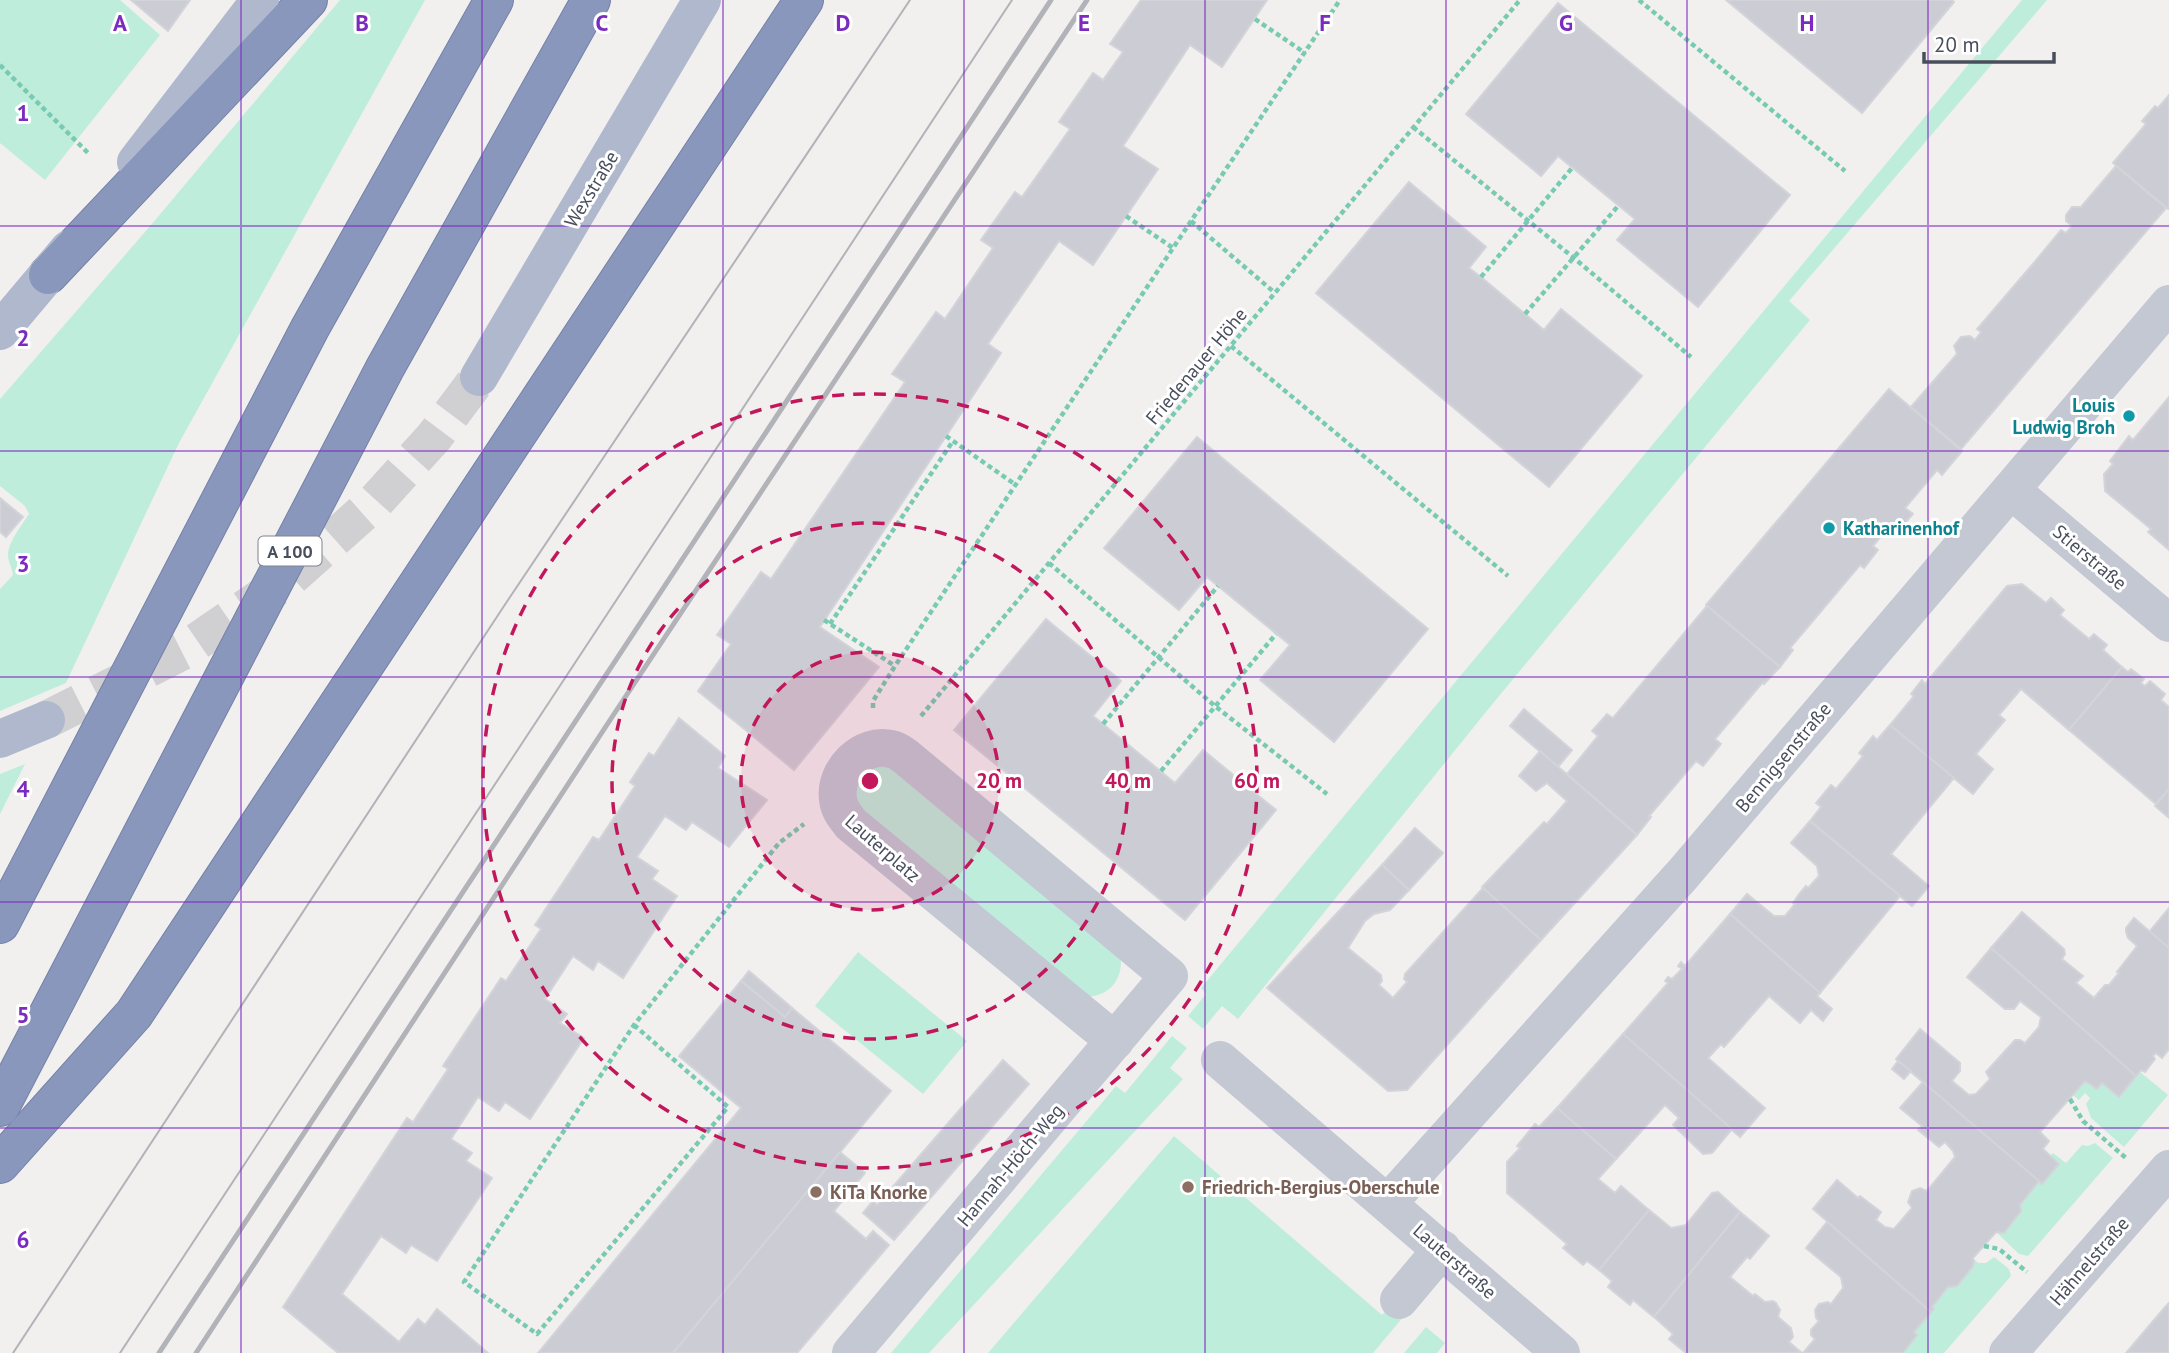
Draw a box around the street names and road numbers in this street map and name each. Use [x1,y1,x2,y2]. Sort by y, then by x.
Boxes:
street label: Wexstraße [559,146,623,232]
street label: Friedenauer Höhe [1140,303,1252,429]
street label: Stierstraße [2048,519,2132,595]
road number: A 100 [258,536,322,566]
street label: Bennigsenstraße [1730,697,1836,817]
street label: Lauterplatz [841,809,925,887]
street label: Hannah-Höch-Weg [952,1099,1068,1231]
street label: Hähnelstraße [2044,1212,2134,1310]
street label: Lauterstraße [1408,1218,1502,1304]

